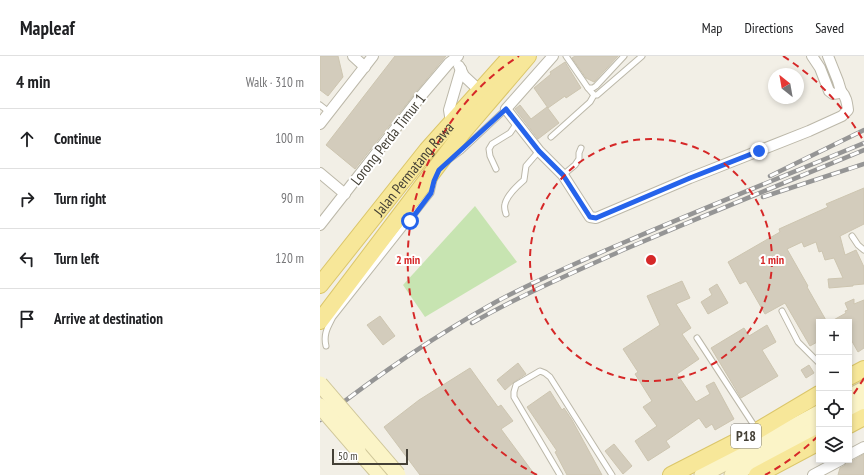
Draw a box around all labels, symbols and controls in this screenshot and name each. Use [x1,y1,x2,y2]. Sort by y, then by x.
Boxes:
text: Mapleaf [20,16,75,40]
text: Map [702,19,722,37]
text: Directions [744,19,793,37]
text: Saved [815,19,844,37]
north arrow [768,68,804,104]
text: 4 min [16,71,50,93]
text: Walk · 310 m [246,74,304,91]
street label: Lorong Perda Timur 1 [346,89,430,189]
street label: Jalan Permatang Rawa [368,118,457,220]
icon: ahead [16,128,38,150]
text: Continue [54,129,101,148]
text: 100 m [275,130,304,147]
route end [750,142,768,160]
icon: right [16,188,38,210]
text: Turn right [54,189,106,208]
text: 90 m [281,190,304,207]
route start [401,212,419,230]
icon: left [16,248,38,270]
text: Turn left [54,249,99,268]
text: 120 m [275,250,304,267]
text: 2 min [396,252,420,267]
text: 1 min [760,252,784,267]
centre of rings [644,253,658,267]
icon: arrive [16,308,38,330]
text: Arrive at destination [54,309,163,328]
map controls [816,319,852,463]
button: + [816,319,852,355]
button: − [816,355,852,391]
button: locate [816,391,852,427]
road number: P18 [731,424,761,448]
button: layers [816,427,852,463]
scale bar [332,447,408,466]
text: 50 m [338,449,357,463]

